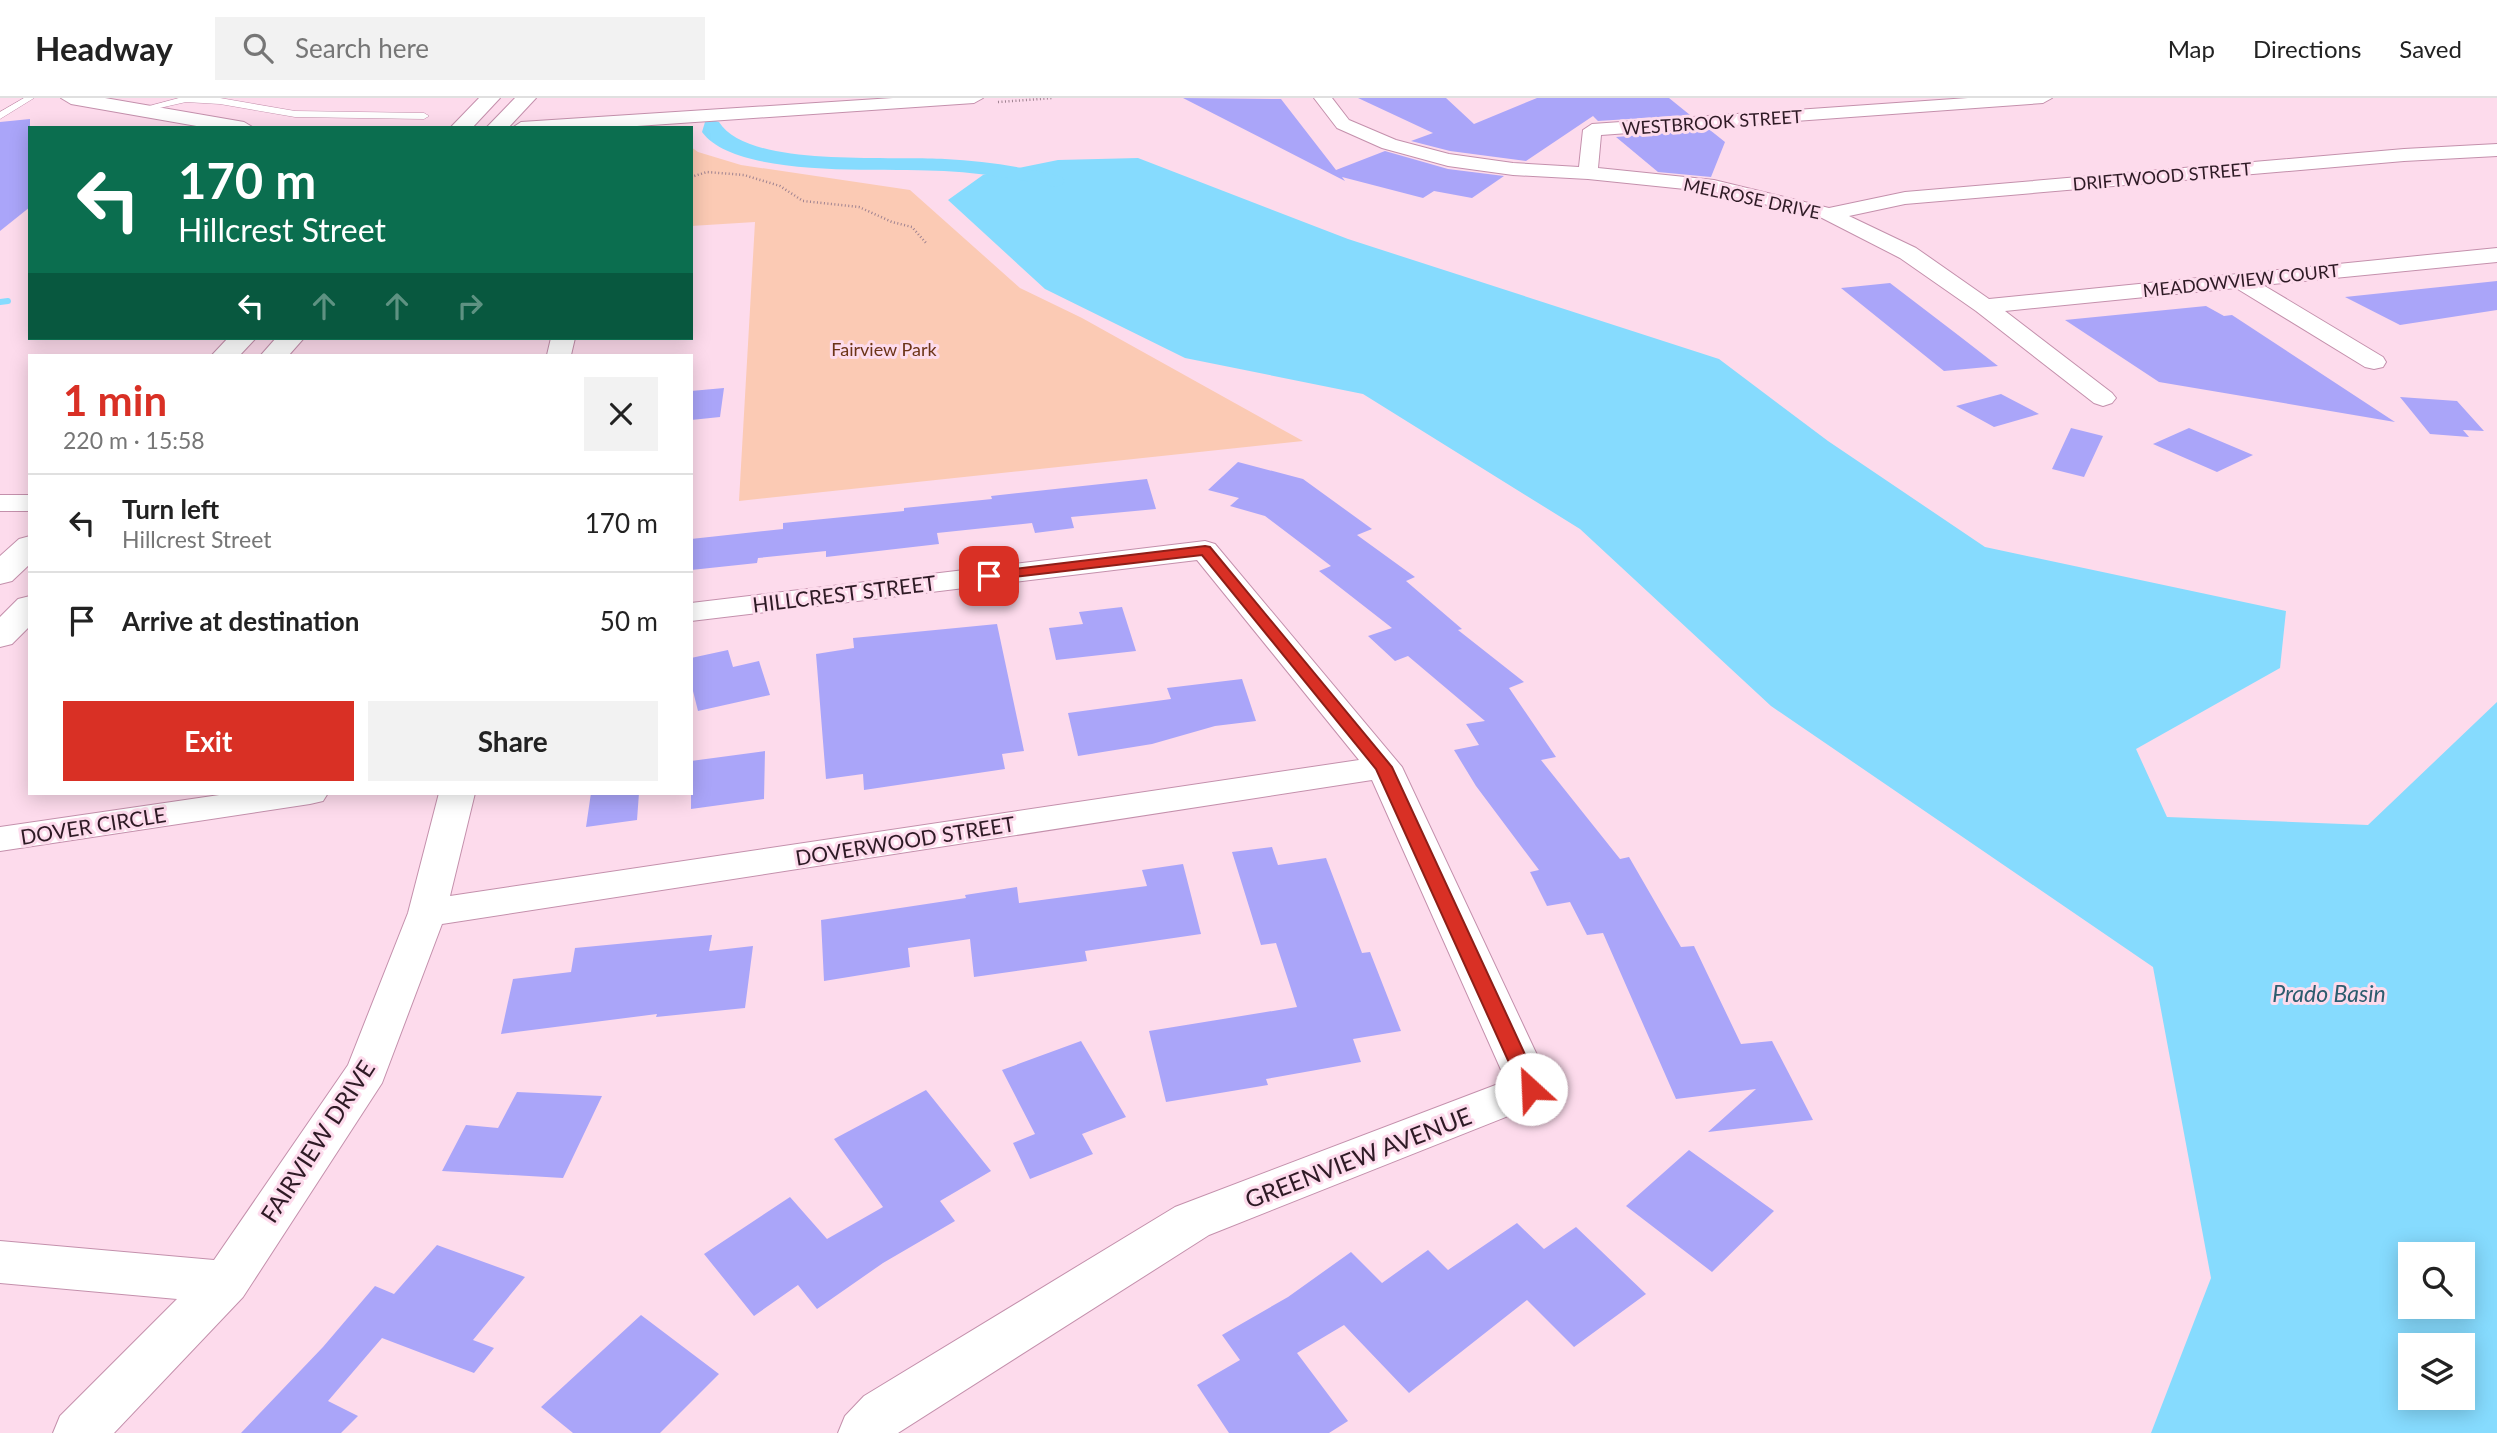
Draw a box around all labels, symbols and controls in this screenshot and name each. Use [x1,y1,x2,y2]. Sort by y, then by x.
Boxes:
search box [215,17,705,80]
text: Headway [35,28,173,68]
icon: search [239,29,277,67]
text: Search here [295,32,429,64]
text: Map [2168,34,2215,63]
text: Directions [2253,34,2361,63]
text: Saved [2399,34,2462,63]
street label: WESTBROOK STREET [1621,105,1803,139]
text: 170 m [178,151,316,209]
icon: left [63,154,154,245]
street label: DRIFTWOOD STREET [2072,157,2253,195]
street label: MELROSE DRIVE [1682,173,1822,223]
text: Hillcrest Street [178,210,386,249]
street label: MEADOWVIEW COURT [2142,259,2341,301]
icon: left [232,287,270,325]
icon: ahead [305,287,343,325]
icon: ahead [378,287,416,325]
icon: right [451,287,489,325]
park label: Fairview Park [831,338,937,360]
text: 1 min [63,375,167,425]
button: close [584,377,658,451]
text: 220 m · 15:58 [63,426,205,454]
text: Turn left [122,493,219,525]
icon: left [63,504,101,542]
text: 170 m [585,507,658,539]
text: Hillcrest Street [122,525,271,553]
pin [959,546,1019,606]
icon: arrive [970,557,1008,595]
street label: HILLCREST STREET [751,569,938,617]
icon: arrive [63,602,101,640]
text: Arrive at destination [122,605,359,637]
text: 50 m [600,605,658,637]
button: Exit [63,701,354,781]
button: Share [368,701,658,781]
street label: DOVER CIRCLE [18,801,168,849]
street label: DOVERWOOD STREET [794,810,1017,870]
water label: Prado Basin [2272,979,2386,1007]
position arrow [1494,1052,1568,1126]
street label: FAIRVIEW DRIVE [254,1055,380,1227]
street label: GREENVIEW AVENUE [1241,1100,1475,1214]
map controls [2398,1242,2475,1410]
button: search [2398,1242,2475,1319]
button: layers [2398,1333,2475,1410]

